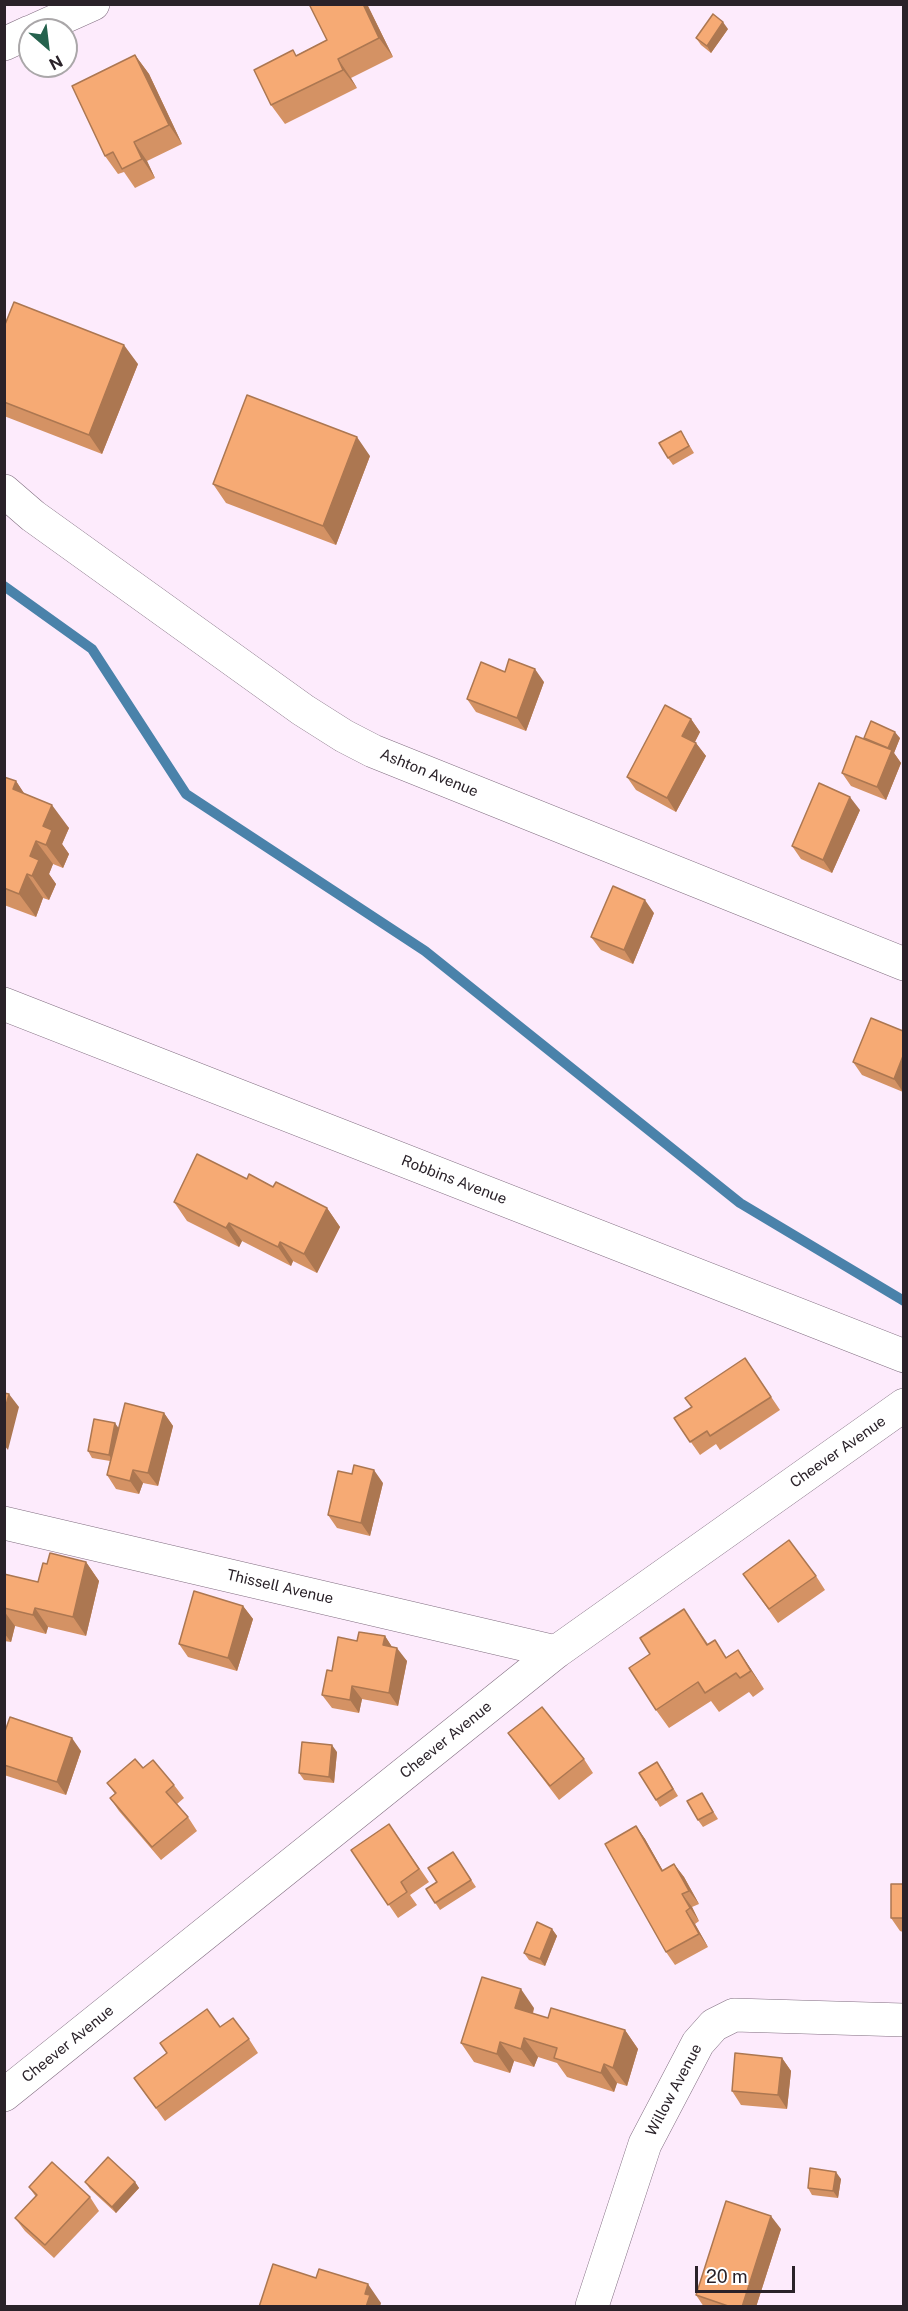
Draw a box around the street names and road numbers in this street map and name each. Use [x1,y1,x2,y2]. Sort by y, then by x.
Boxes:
street label: Ashton Avenue [377,745,481,801]
street label: Robbins Avenue [399,1152,509,1208]
street label: Cheever Avenue [787,1412,889,1492]
street label: Thissell Avenue [225,1566,335,1608]
street label: Cheever Avenue [397,1698,495,1782]
street label: Cheever Avenue [19,2002,117,2086]
street label: Willow Avenue [642,2041,706,2139]

